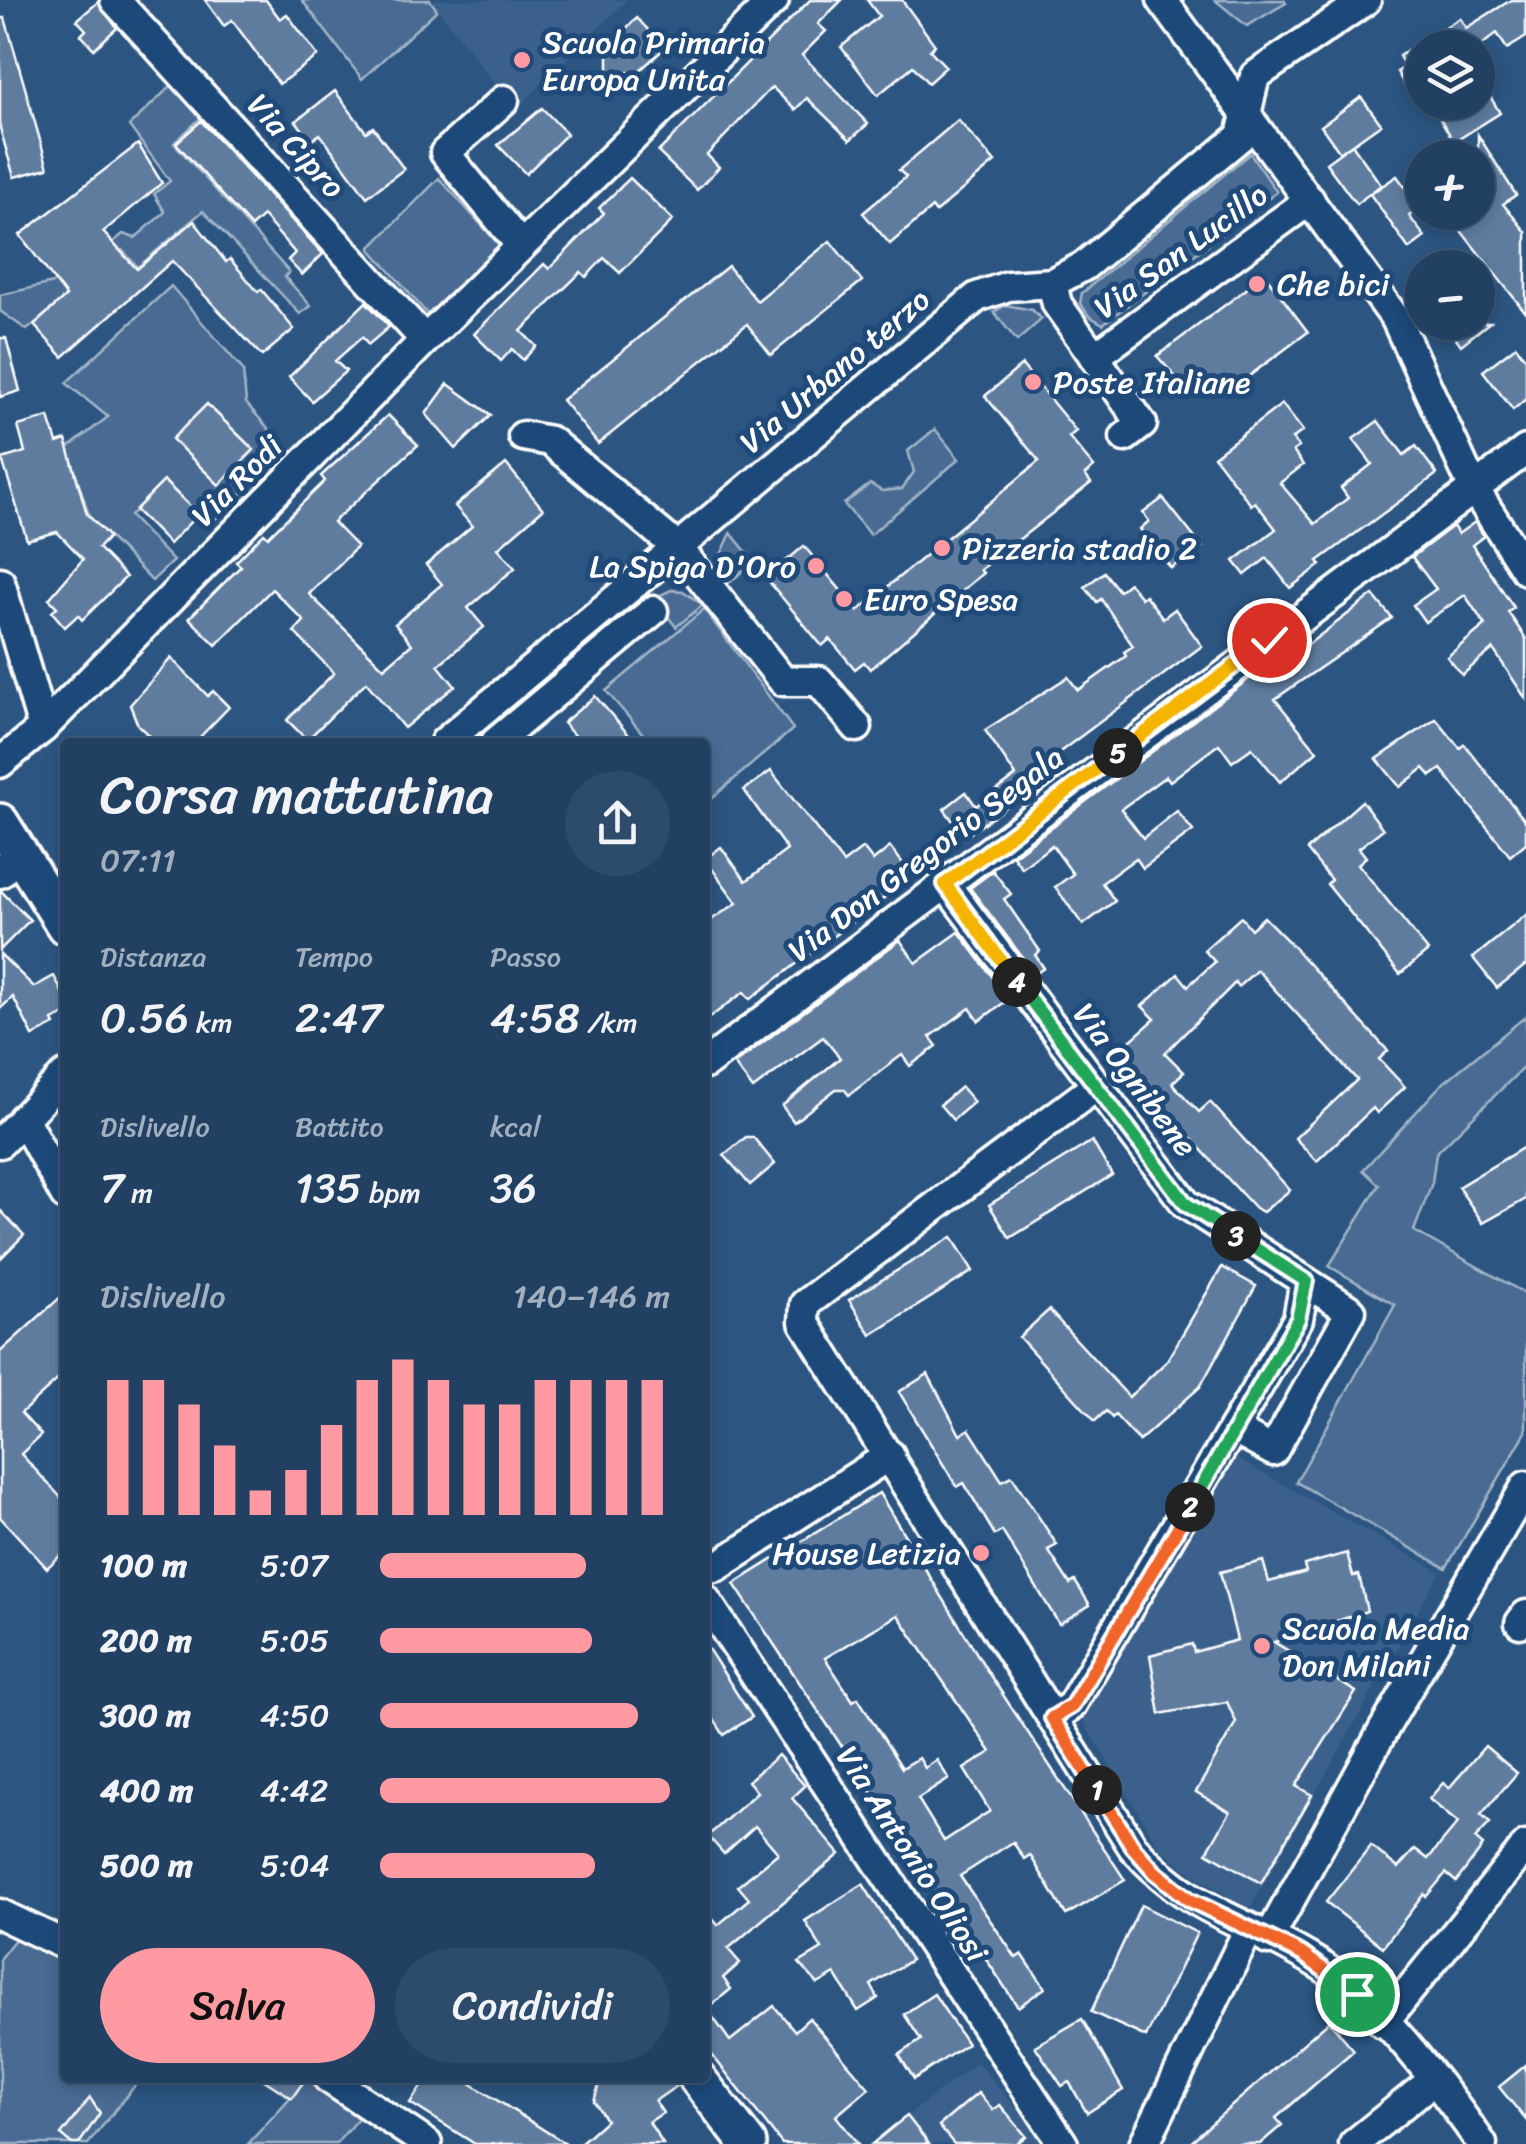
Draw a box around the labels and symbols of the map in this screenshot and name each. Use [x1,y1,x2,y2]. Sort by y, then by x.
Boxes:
place label: Scuola Primaria Europa Unita [542,14,765,108]
marker: Scuola Primaria Europa Unita [511,49,533,71]
street label: Via Cipro [232,80,360,212]
street label: Via San Lucillo [1081,168,1281,334]
place label: Che bici [1277,256,1390,313]
street label: Via Urbano terzo [726,273,944,469]
marker: Che bici [1246,273,1268,295]
place label: Poste Italiane [1053,354,1250,411]
marker: Poste Italiane [1022,371,1044,393]
street label: Via Rodi [177,420,298,541]
place label: Pizzeria stadio 2 [962,520,1197,577]
marker: Pizzeria stadio 2 [931,537,953,559]
place label: La Spiga D'Oro [589,538,796,595]
marker: La Spiga D'Oro [805,555,827,577]
place label: Euro Spesa [864,571,1018,628]
marker: Euro Spesa [833,588,855,610]
pin [1227,598,1312,683]
pin: 5 [1093,728,1143,778]
street label: Via Don Gregorio Segala [775,730,1077,978]
pin: 4 [992,957,1042,1007]
street label: Via Ognibene [1057,990,1213,1170]
pin: 3 [1211,1211,1261,1261]
pin: 2 [1165,1482,1215,1532]
place label: House Letizia [772,1525,961,1582]
marker: House Letizia [970,1542,992,1564]
place label: Scuola Media Don Milani [1282,1600,1469,1694]
marker: Scuola Media Don Milani [1251,1635,1273,1657]
street label: Via Antonio Oliosi [820,1734,1004,1975]
pin: 1 [1072,1765,1122,1815]
pin [1315,1952,1400,2037]

